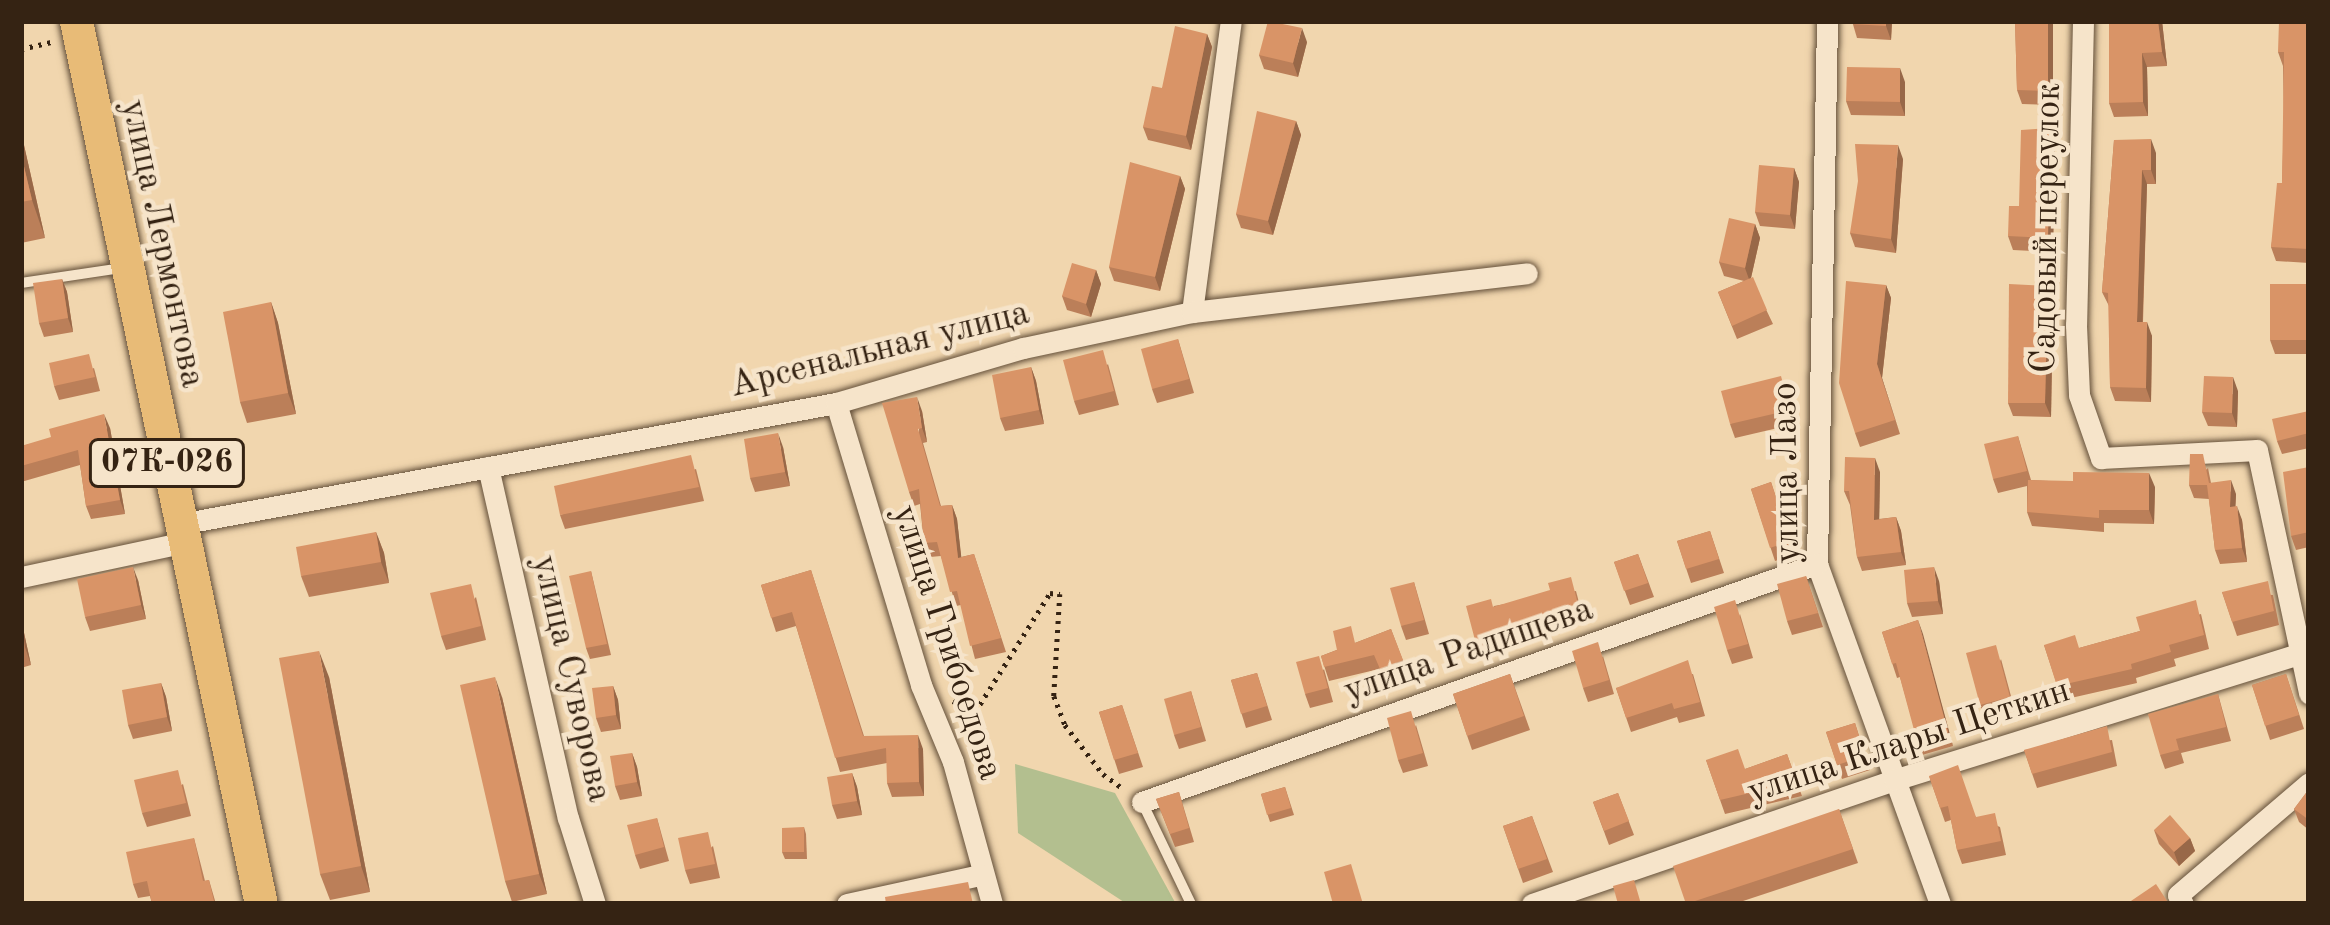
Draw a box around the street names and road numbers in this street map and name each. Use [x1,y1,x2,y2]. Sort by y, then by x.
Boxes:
street label: Садовый переулок [2024,82,2072,374]
street label: улица Лермонтова [109,96,213,392]
street label: Арсенальная улица [726,293,1034,409]
street label: улица Лазо [1765,382,1811,564]
road number: 07К-026 [86,436,248,490]
street label: улица Грибоедова [881,500,1011,786]
street label: улица Суворова [521,551,619,807]
street label: улица Радищева [1339,589,1599,715]
street label: улица Клары Цеткин [1742,670,2076,816]

